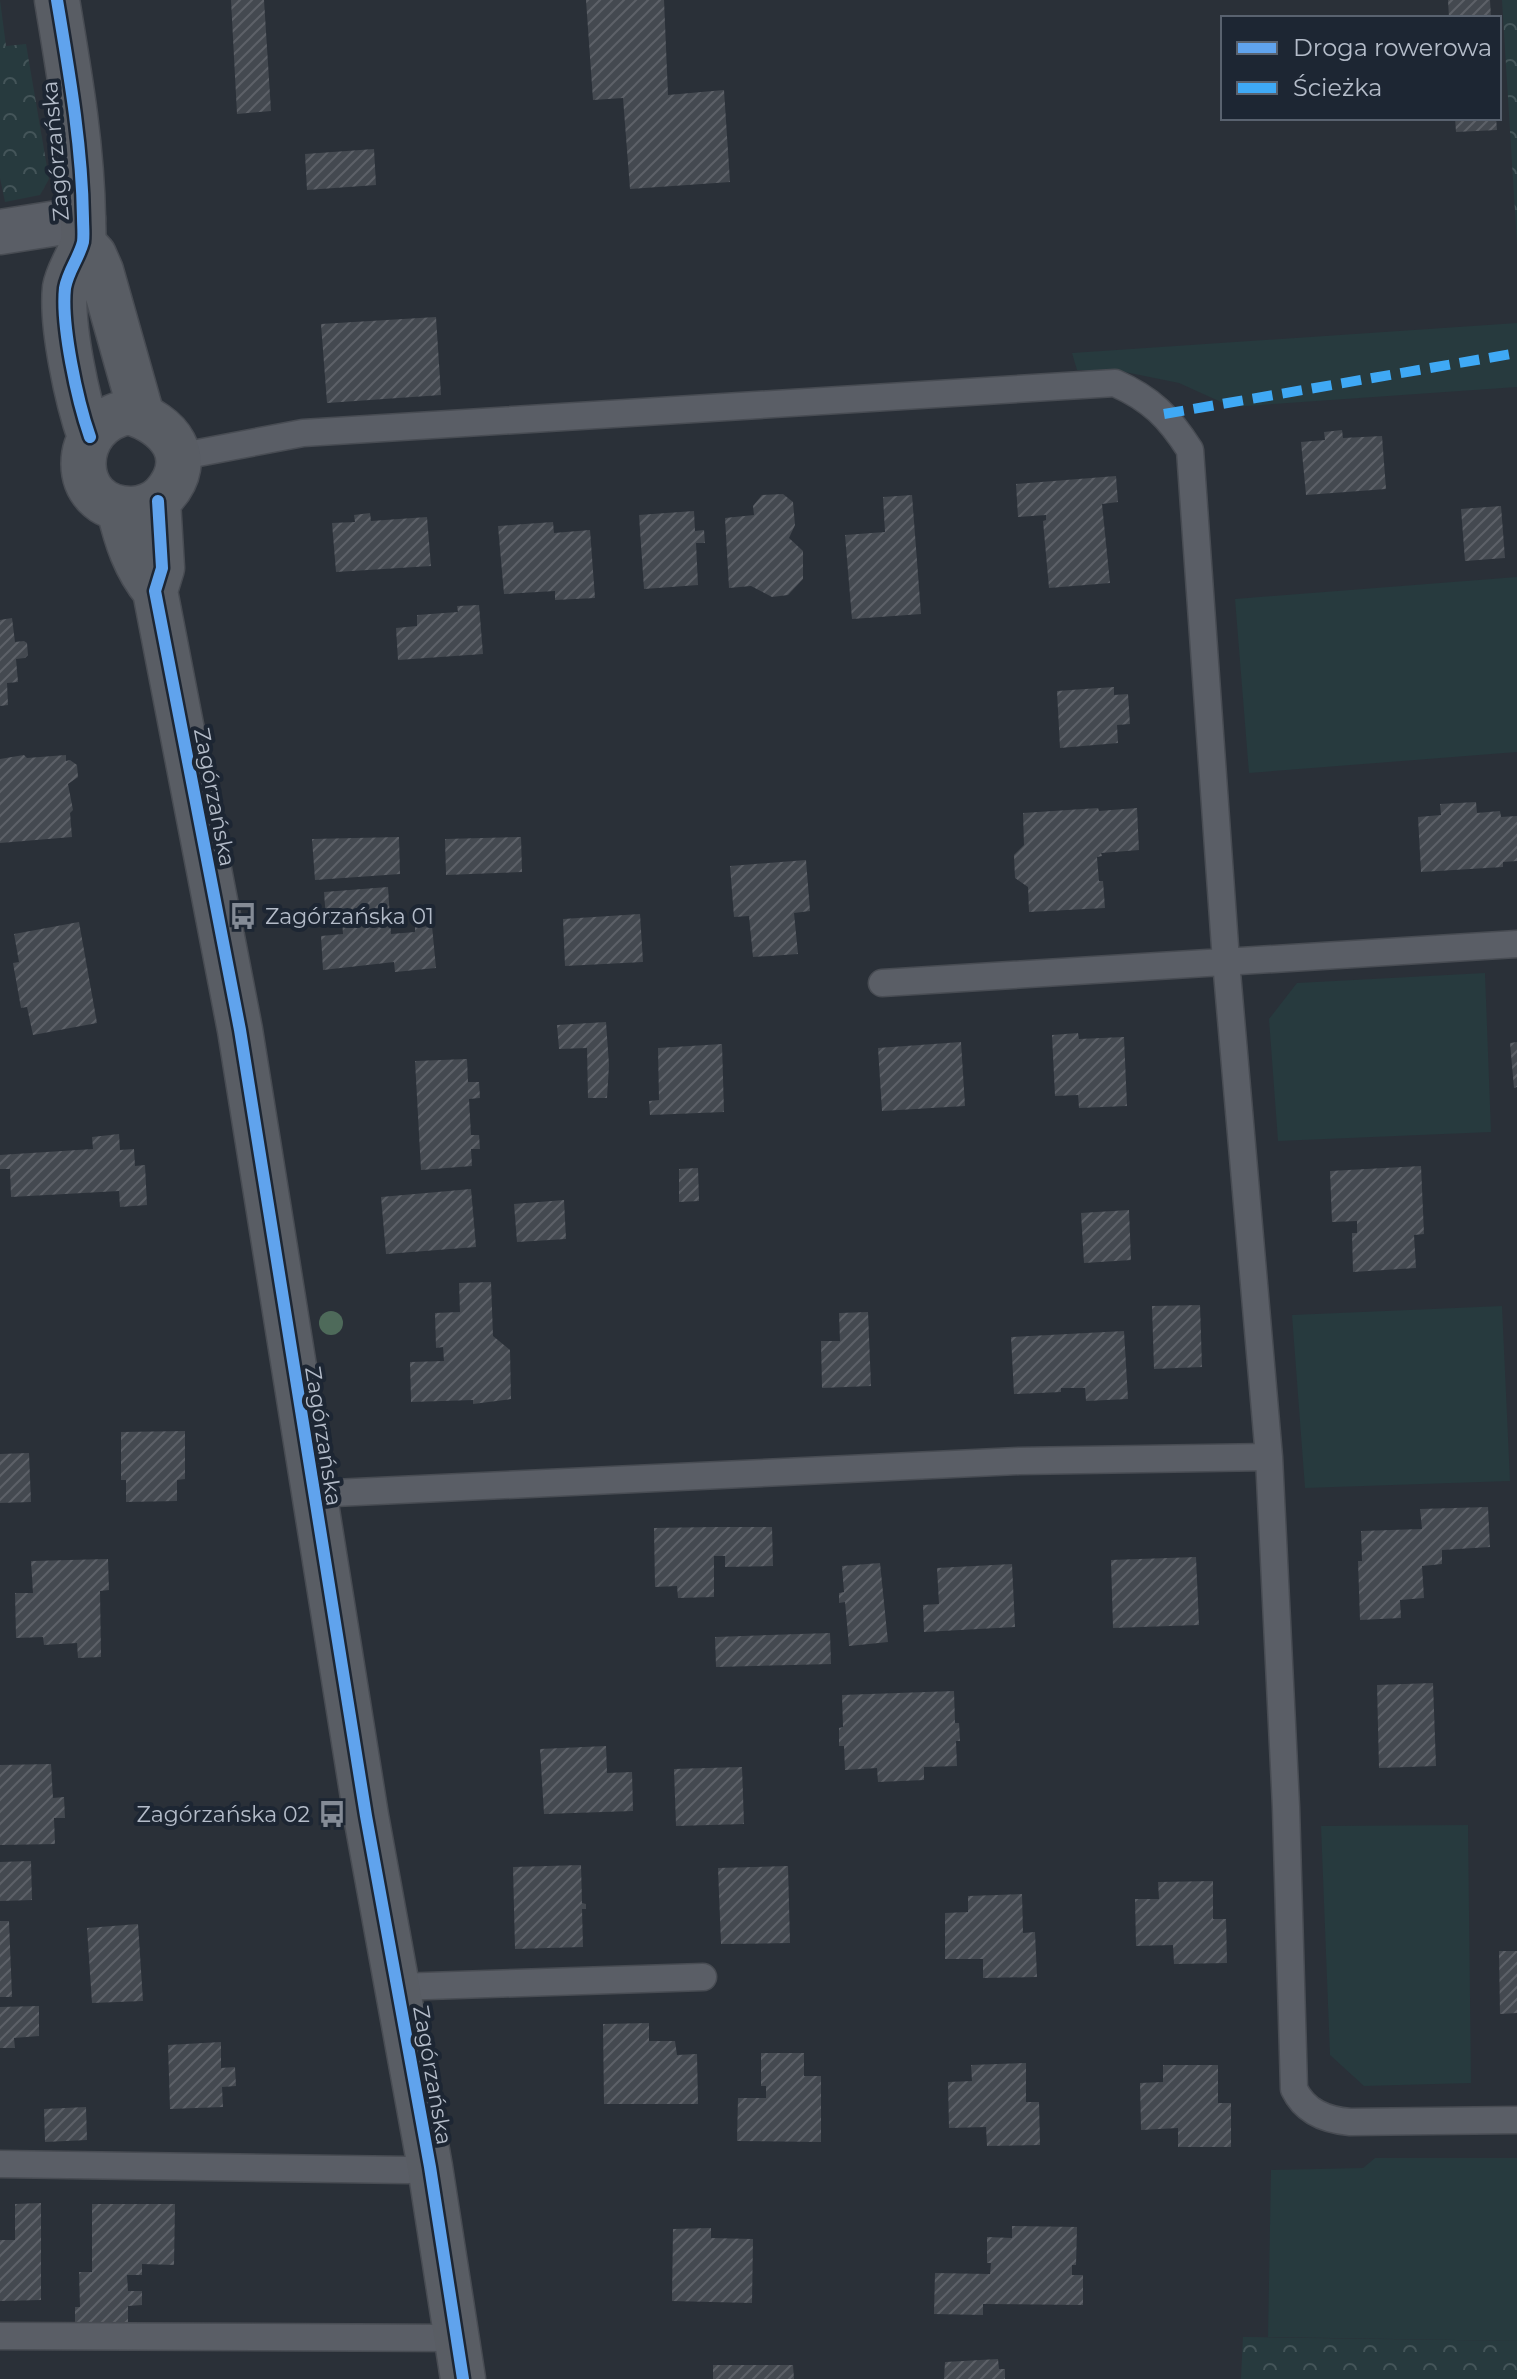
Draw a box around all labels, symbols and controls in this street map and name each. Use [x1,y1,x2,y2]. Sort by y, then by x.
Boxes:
legend [1221,16,1501,120]
text: Droga rowerowa [1293,33,1492,62]
text: Ścieżka [1293,73,1382,102]
street label: Zagórzańska [36,80,75,222]
street label: Zagórzańska [188,725,241,869]
bus stop icon: Zagórzańska 01 [228,901,258,931]
place label: Zagórzańska 01 [265,903,434,930]
street label: Zagórzańska [299,1364,348,1508]
bus stop icon: Zagórzańska 02 [317,1799,347,1829]
place label: Zagórzańska 02 [136,1801,310,1828]
street label: Zagórzańska [407,2003,458,2147]

